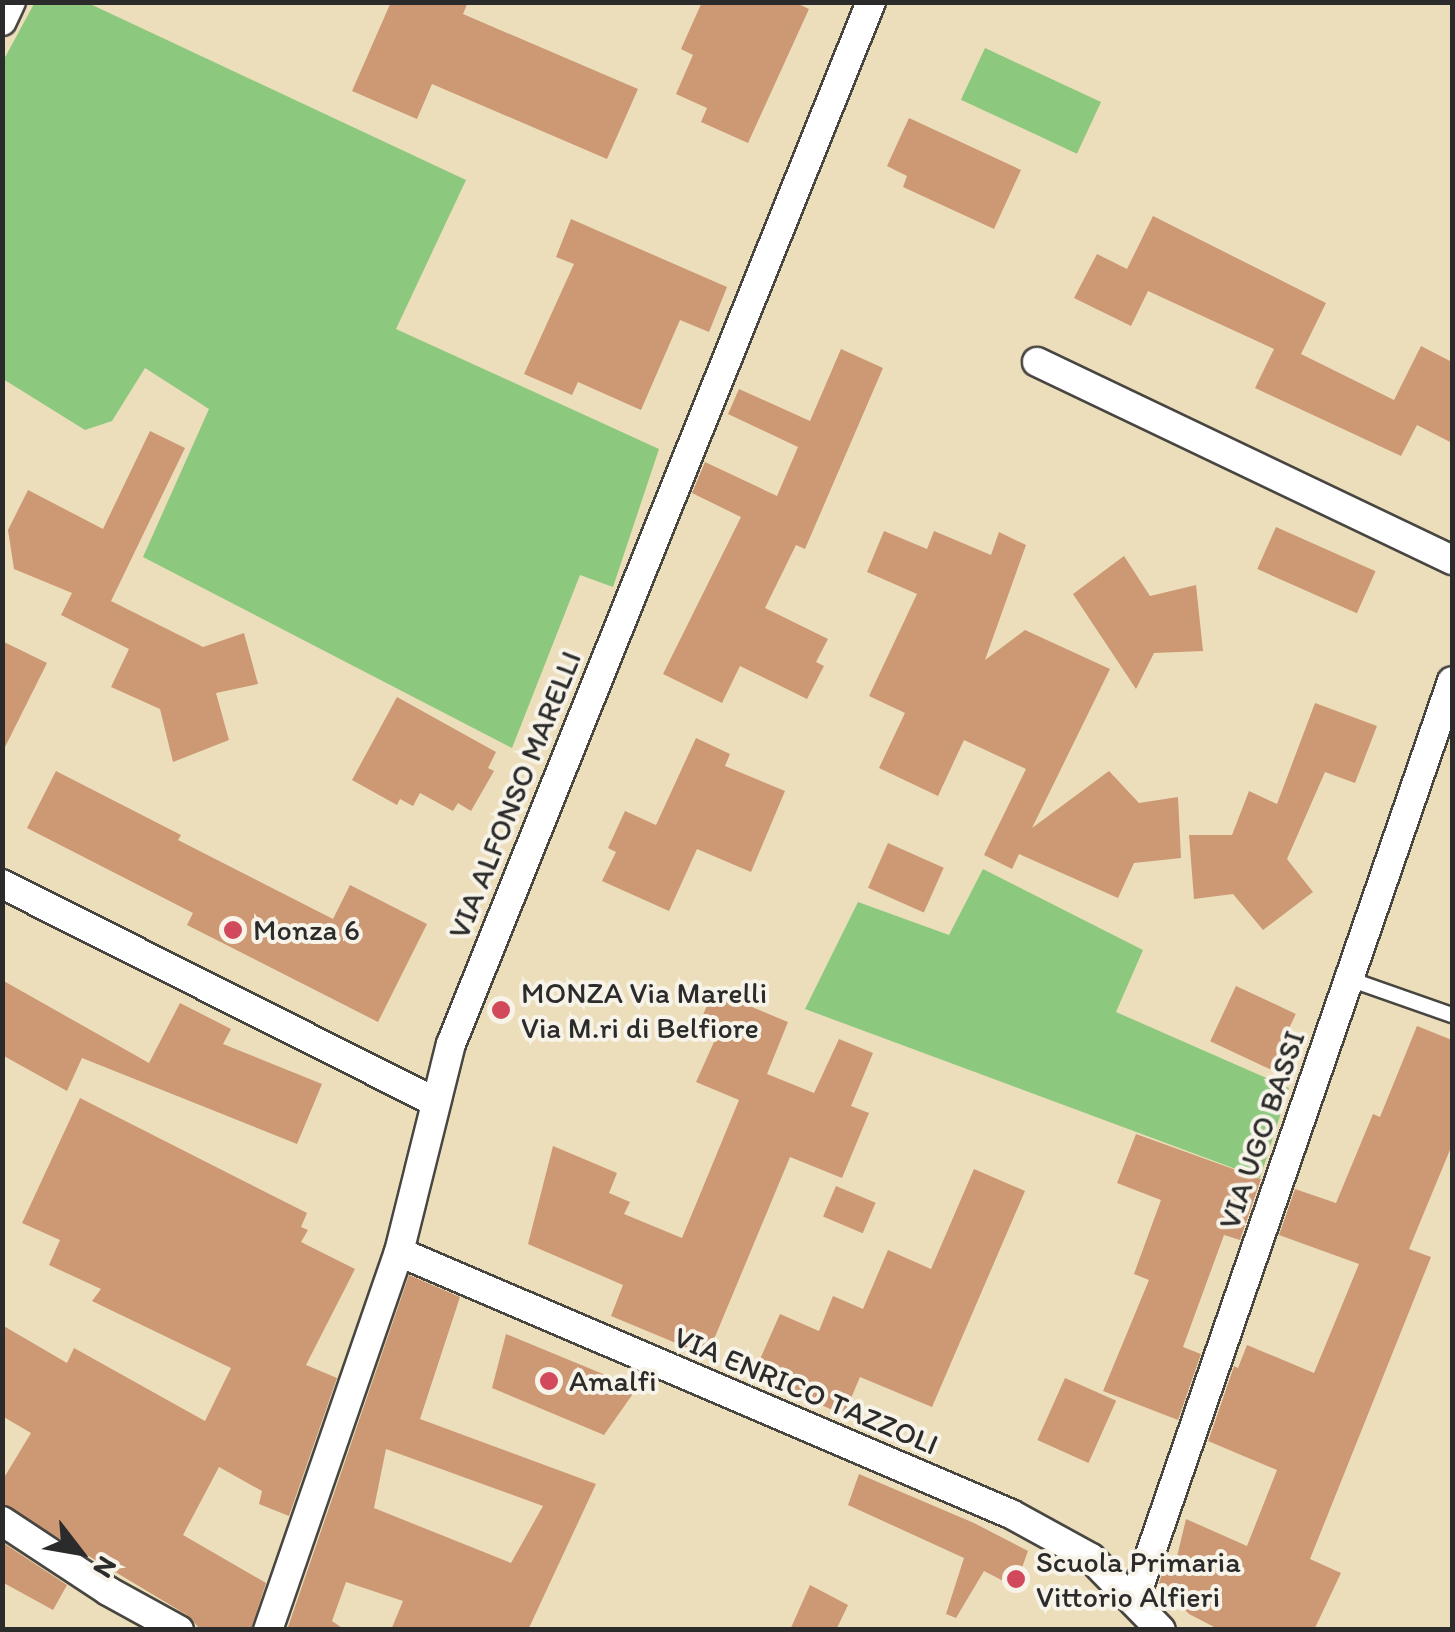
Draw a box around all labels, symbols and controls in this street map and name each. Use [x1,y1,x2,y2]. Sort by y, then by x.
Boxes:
street label: VIA ALFONSO MARELLI [440,644,590,946]
place label: Monza 6 [253,912,360,948]
marker: Monza 6 [222,919,244,941]
place label: MONZA Via Marelli Via M.ri di Belfiore [521,975,766,1046]
marker: MONZA Via Marelli Via M.ri di Belfiore [490,999,512,1021]
street label: VIA UGO BASSI [1212,1028,1312,1232]
street label: VIA ENRICO TAZZOLI [669,1319,943,1463]
place label: Amalfi [569,1363,657,1399]
marker: Amalfi [538,1370,560,1392]
north arrow [30,1502,130,1602]
place label: Scuola Primaria Vittorio Alfieri [1036,1544,1240,1614]
text: N [86,1551,125,1584]
marker: Scuola Primaria Vittorio Alfieri [1005,1568,1027,1590]

